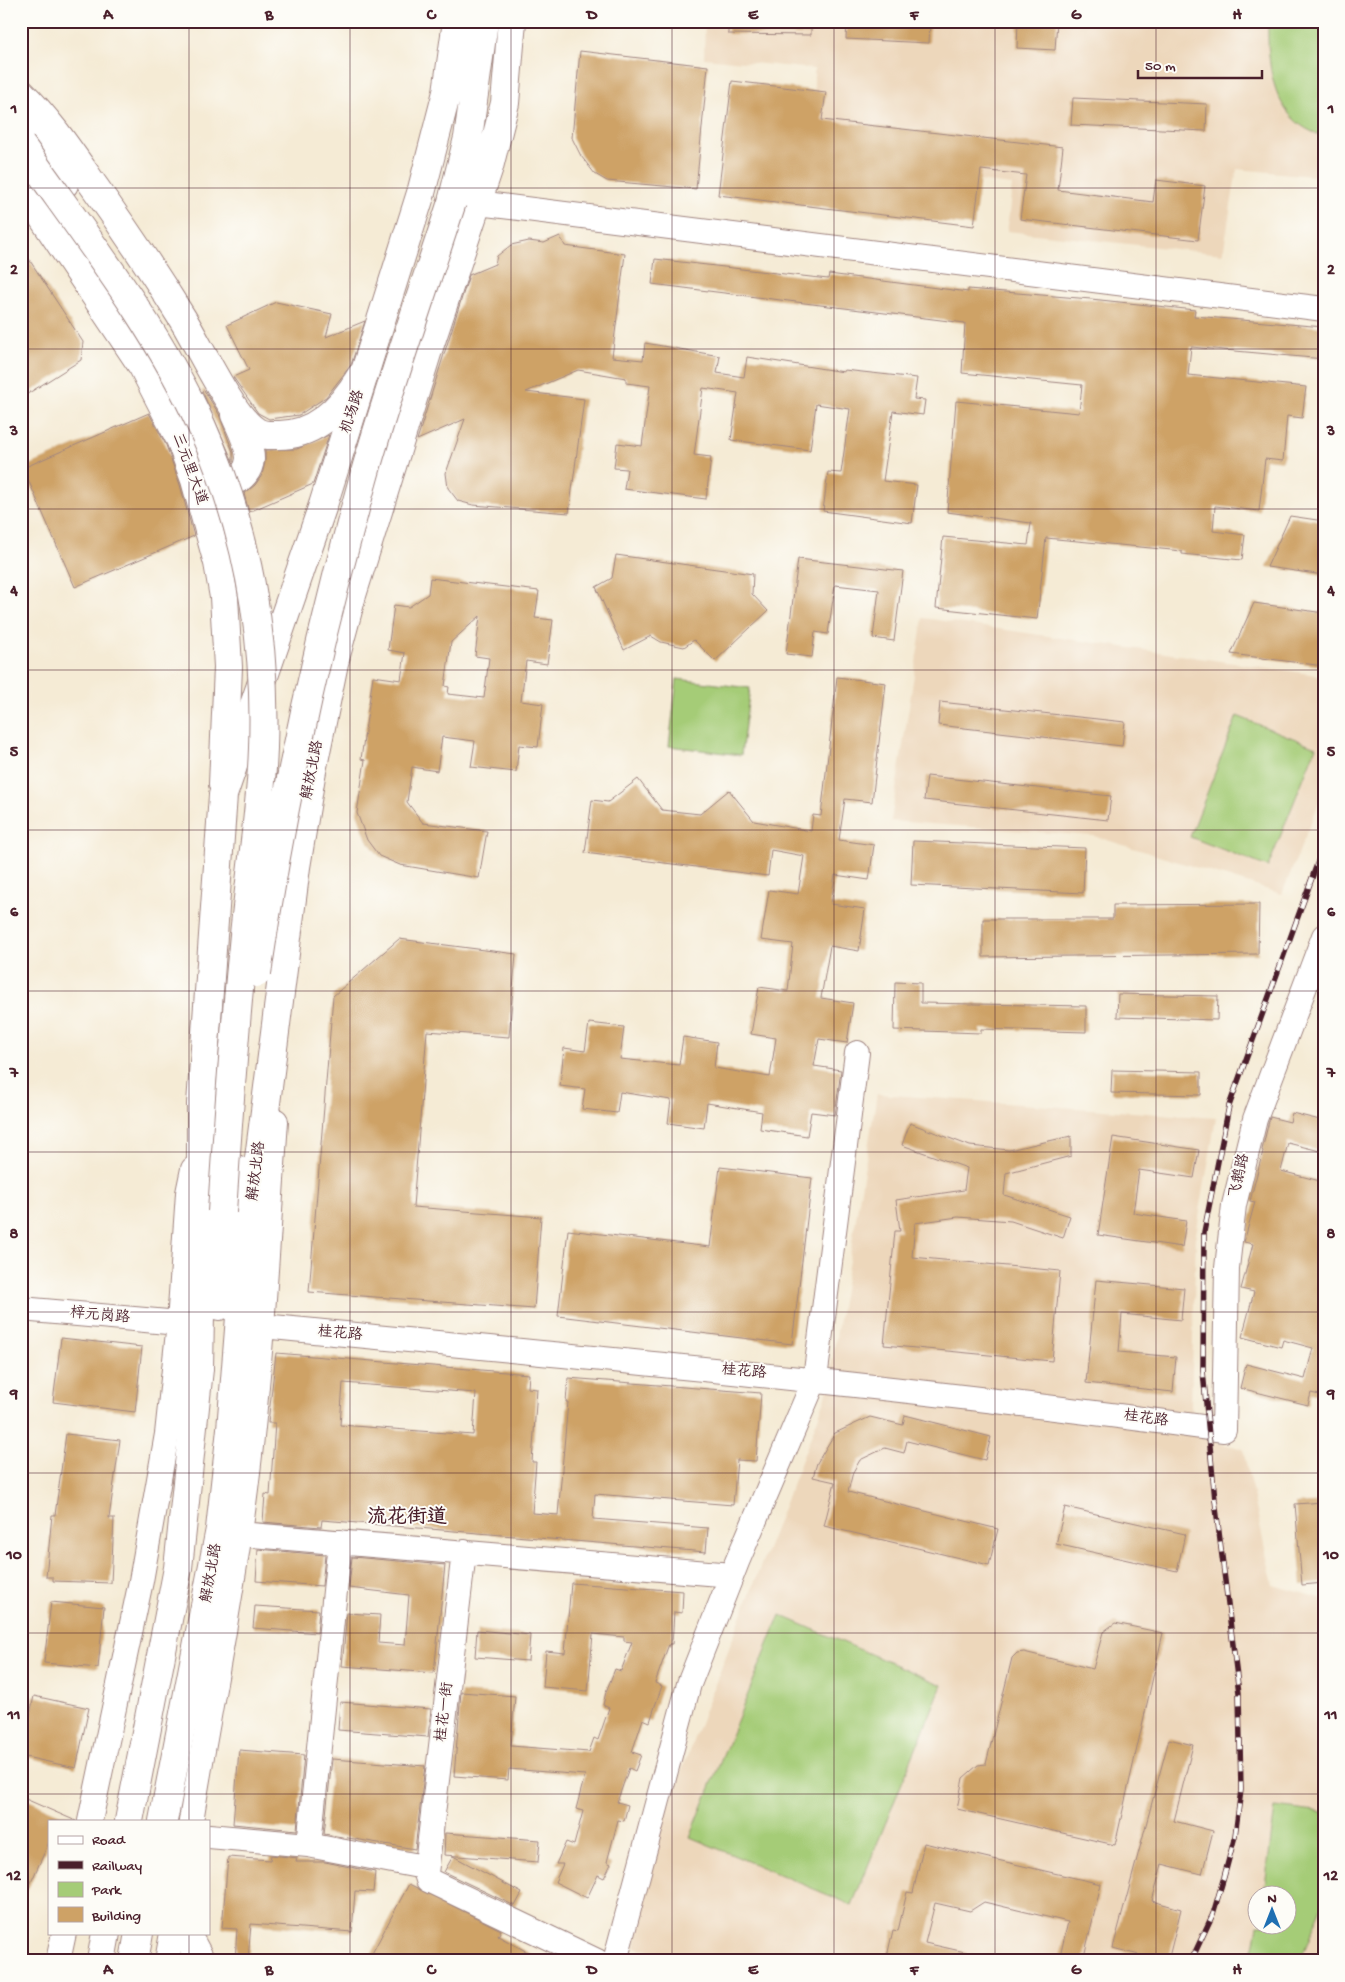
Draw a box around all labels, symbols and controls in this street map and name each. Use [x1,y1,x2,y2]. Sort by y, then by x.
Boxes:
text: A [102,7,114,26]
text: B [264,7,274,26]
text: C [426,7,437,26]
text: D [585,7,598,26]
text: E [748,7,759,26]
text: F [909,7,920,26]
text: G [1071,7,1082,26]
text: H [1232,7,1242,26]
scale bar [1138,48,1261,80]
text: 50 m [1145,58,1176,76]
text: 1 [10,101,17,120]
text: 1 [1327,101,1334,120]
text: 2 [10,262,18,281]
text: 2 [1327,262,1335,281]
street label: 机场路 [337,388,369,436]
text: 3 [9,423,18,442]
text: 3 [1326,423,1335,442]
street label: 三元里大道 [168,431,210,507]
text: 4 [9,583,18,602]
text: 4 [1326,583,1335,602]
street label: 解放北路 [298,739,328,801]
text: 5 [10,744,19,763]
text: 5 [1327,744,1336,763]
text: 6 [10,904,19,923]
text: 6 [1327,904,1336,923]
text: 7 [9,1065,19,1084]
text: 7 [1326,1065,1336,1084]
street label: 解放北路 [244,1140,270,1202]
street label: 飞鹅路 [1226,1152,1254,1200]
text: 8 [10,1226,19,1245]
text: 8 [1327,1226,1336,1245]
street label: 梓元岗路 [69,1304,131,1328]
street label: 桂花路 [317,1322,363,1345]
street label: 桂花路 [721,1360,767,1383]
text: 9 [9,1386,18,1405]
text: 9 [1326,1386,1335,1405]
street label: 桂花路 [1122,1406,1170,1431]
district label: 流花街道 [367,1505,447,1530]
street label: 解放北路 [198,1542,226,1604]
text: 10 [5,1547,22,1566]
text: 10 [1322,1547,1339,1566]
street label: 桂花一街 [431,1681,458,1743]
text: 11 [7,1707,20,1726]
text: 11 [1324,1707,1337,1726]
legend [48,1820,210,1934]
text: Road [92,1832,126,1850]
text: Railway [92,1858,143,1876]
text: 12 [6,1868,21,1887]
text: 12 [1323,1868,1338,1887]
text: Park [91,1882,122,1900]
north arrow [1248,1884,1298,1934]
text: N [1267,1891,1277,1908]
text: Building [91,1908,141,1926]
text: A [102,1962,114,1981]
text: B [264,1962,274,1981]
text: C [426,1962,437,1981]
text: D [585,1962,598,1981]
text: E [748,1962,759,1981]
text: F [909,1962,920,1981]
text: G [1071,1962,1082,1981]
text: H [1232,1962,1242,1981]

